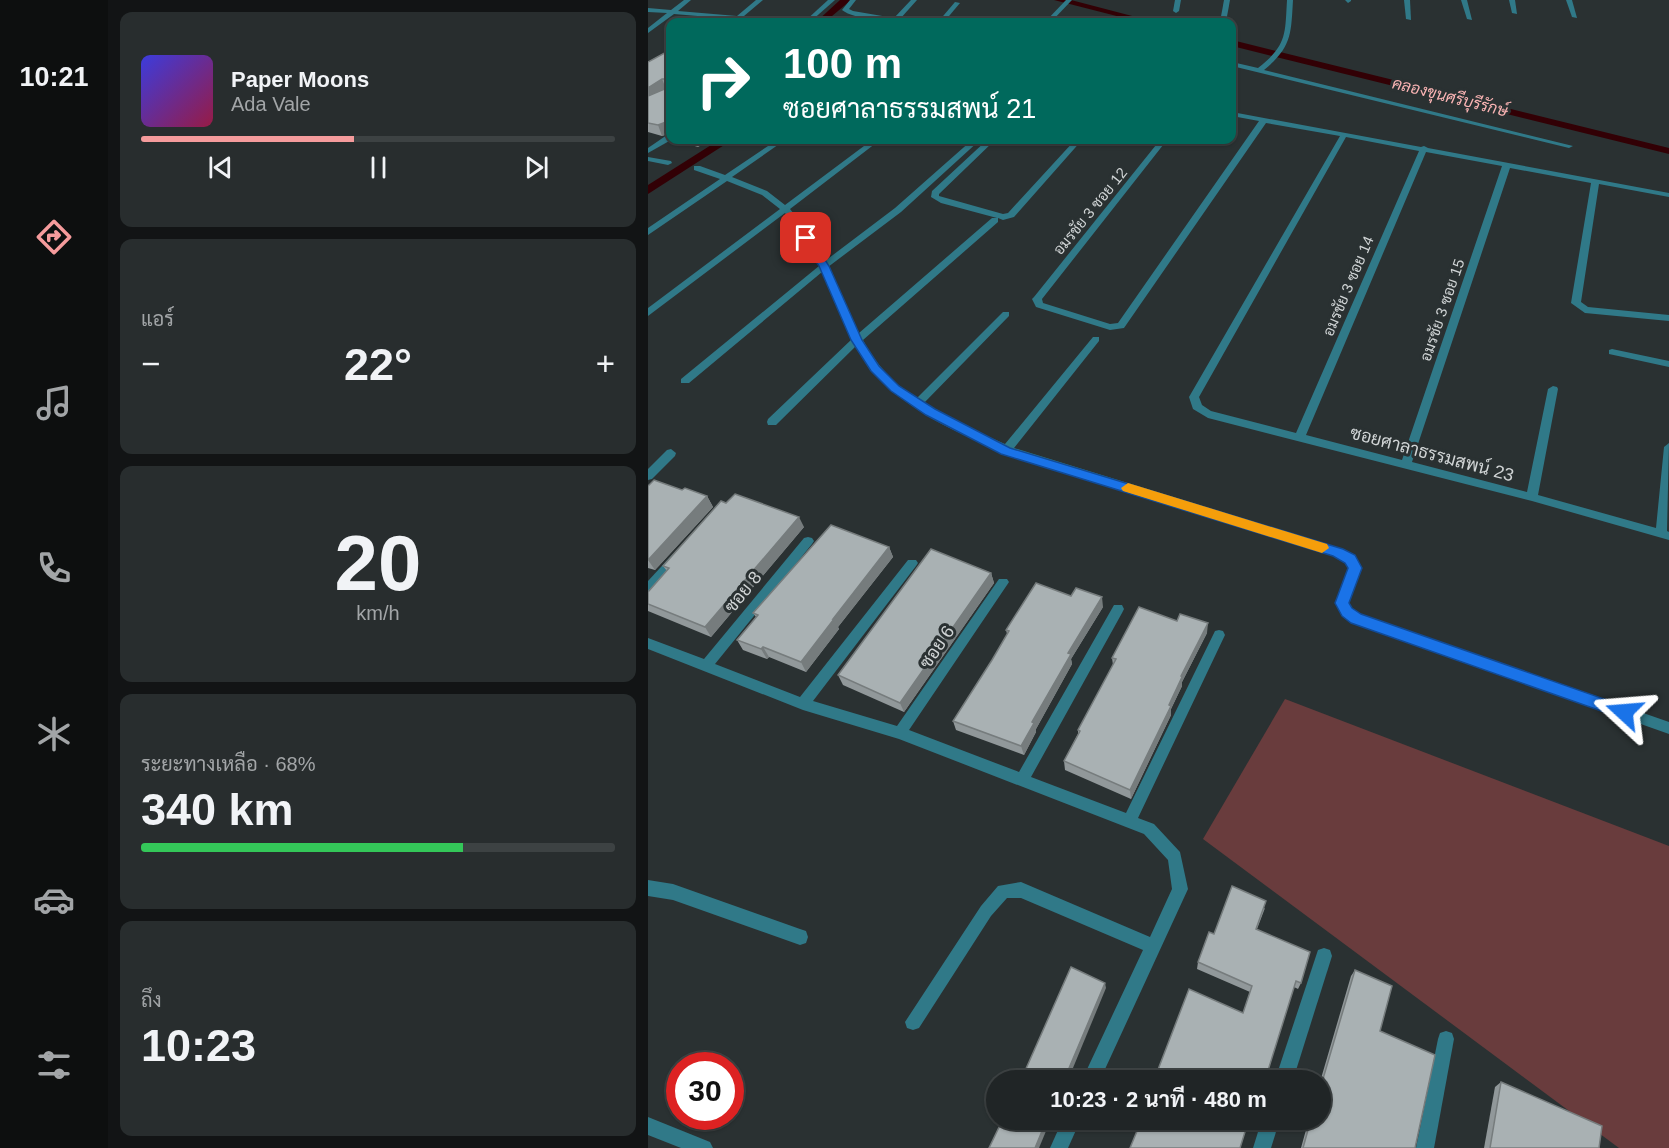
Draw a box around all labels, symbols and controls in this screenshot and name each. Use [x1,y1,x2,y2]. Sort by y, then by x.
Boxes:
text: 100 m [783,40,902,87]
icon: right [684,42,762,120]
text: 10:21 [19,62,89,92]
text: Paper Moons [231,67,369,92]
water label: คลองขุนศรีบุรีรักษ์ [1390,71,1512,123]
text: Ada Vale [231,93,311,115]
text: ซอยศาลาธรรมสพน์ 21 [783,94,1036,124]
icon: previous [204,151,237,184]
icon: pause [362,151,395,184]
icon: next [520,151,553,184]
street label: อมรชัย 3 ซอย 12 [1050,164,1130,258]
pin [780,212,831,263]
icon: directions [33,216,75,258]
icon: arrive [789,221,822,254]
street label: อมรชัย 3 ซอย 14 [1319,233,1377,339]
street label: อมรชัย 3 ซอย 15 [1417,257,1467,363]
text: แอร์ [141,308,174,330]
text: 22° [344,339,412,390]
text: − [141,345,160,382]
text: + [596,345,615,382]
icon: music [33,382,75,424]
street label: ซอยศาลาธรรมสพน์ 23 [1348,420,1517,486]
text: 20 [335,519,421,607]
icon: phone [33,547,75,589]
street label: ซอย 8 [720,567,766,617]
text: km/h [356,602,400,624]
street label: ซอย 6 [916,622,958,672]
position arrow [1592,680,1656,744]
icon: climate [33,713,75,755]
text: ระยะทางเหลือ · 68% [141,753,315,775]
text: 340 km [141,784,294,835]
icon: car [33,879,75,921]
text: ถึง [141,989,162,1011]
text: 10:23 [141,1020,256,1071]
icon: filters [33,1044,75,1086]
speed limit sign: 30 [666,1052,744,1130]
text: 10:23 · 2 นาที · 480 m [1050,1087,1267,1112]

